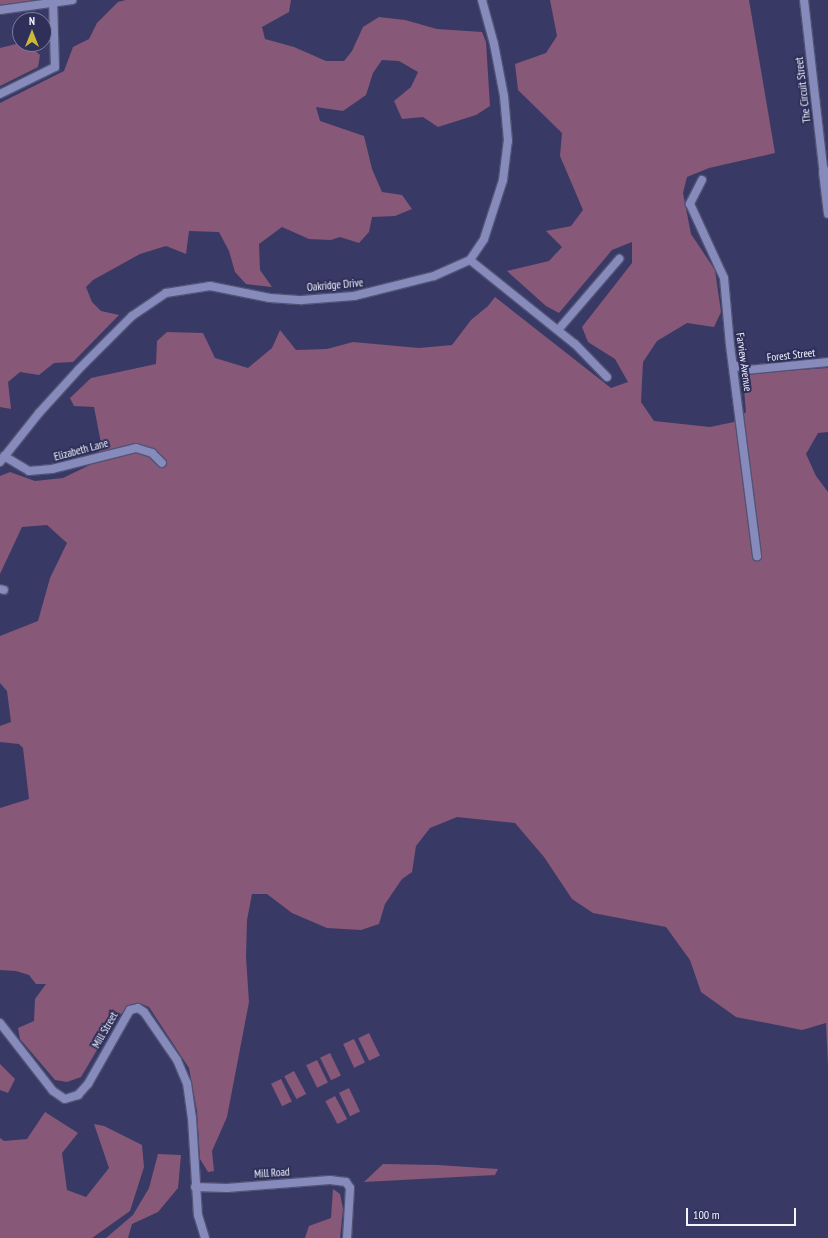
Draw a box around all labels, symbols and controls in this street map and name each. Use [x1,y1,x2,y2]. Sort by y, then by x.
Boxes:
north arrow [12,12,52,52]
text: N [29,14,35,28]
street label: The Circuit Street [792,56,814,124]
street label: Oakridge Drive [306,276,364,294]
street label: Farview Avenue [733,332,755,392]
street label: Forest Street [766,346,816,364]
street label: Elizabeth Lane [52,436,110,464]
street label: Mill Street [89,1010,121,1050]
street label: Mill Road [254,1165,290,1181]
scale bar [688,1200,798,1226]
text: 100 m [693,1207,720,1222]

